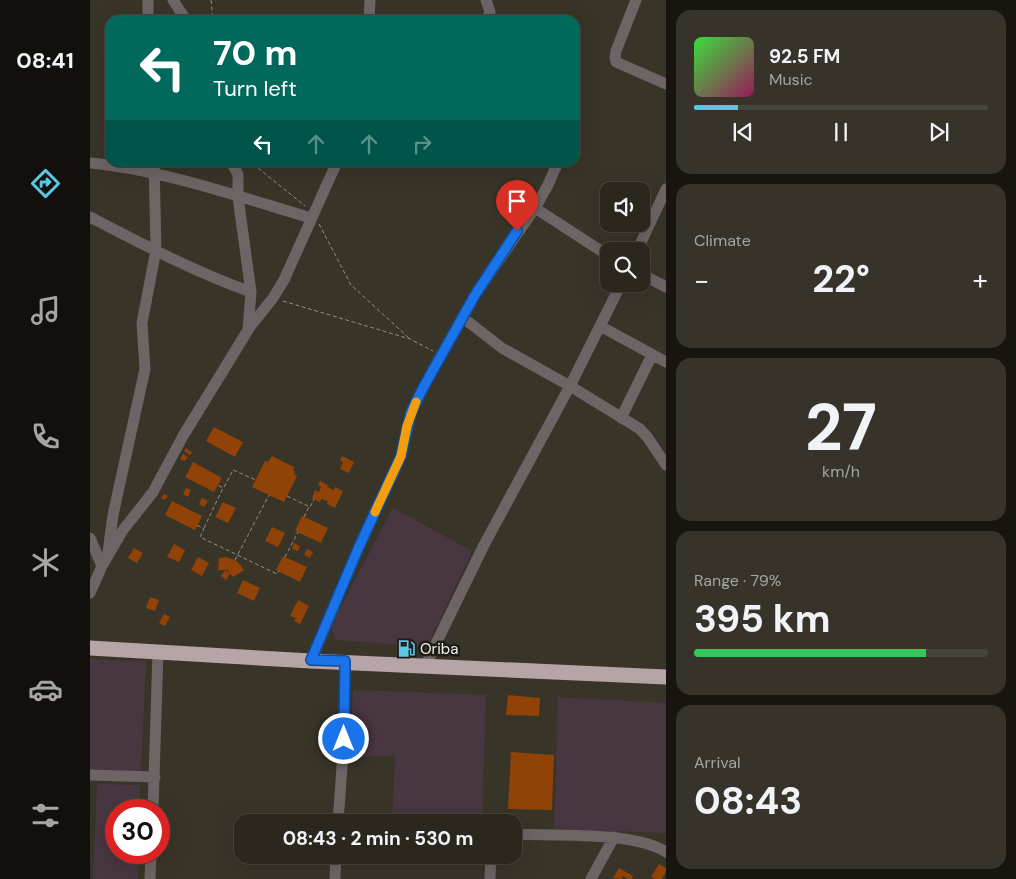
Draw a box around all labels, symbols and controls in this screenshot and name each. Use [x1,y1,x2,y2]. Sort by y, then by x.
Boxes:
text: 70 m [213,30,297,76]
icon: left [130,35,195,100]
text: 92.5 FM [769,44,840,69]
text: 08:41 [16,46,74,75]
text: Music [769,69,813,90]
text: Turn left [213,74,297,103]
icon: previous [729,118,757,146]
icon: pause [827,118,855,146]
icon: next [925,118,953,146]
icon: left [249,130,277,158]
icon: ahead [302,130,330,158]
icon: ahead [355,130,383,158]
icon: right [408,130,436,158]
icon: directions [28,166,63,201]
pin [496,180,538,231]
map controls [600,182,650,292]
button: sound [600,182,650,232]
icon: arrive [503,187,531,215]
text: Climate [694,230,751,251]
button: search [600,242,650,292]
text: 22° [812,254,870,304]
text: − [694,262,709,299]
text: + [973,262,988,299]
icon: music [28,293,63,328]
text: 27 [805,386,877,470]
icon: phone [28,419,63,454]
text: km/h [822,461,860,482]
icon: climate [28,545,63,580]
text: Range · 79% [694,570,781,591]
text: 395 km [694,594,830,644]
fuel station icon: Oriba [396,639,416,659]
place label: Oriba [420,639,458,659]
icon: car [28,672,63,707]
position arrow [317,712,369,764]
text: Arrival [694,752,741,773]
text: 08:43 [694,776,802,826]
icon: filters [28,798,63,833]
speed limit sign: 30 [105,799,170,864]
text: 08:43 · 2 min · 530 m [283,826,473,851]

